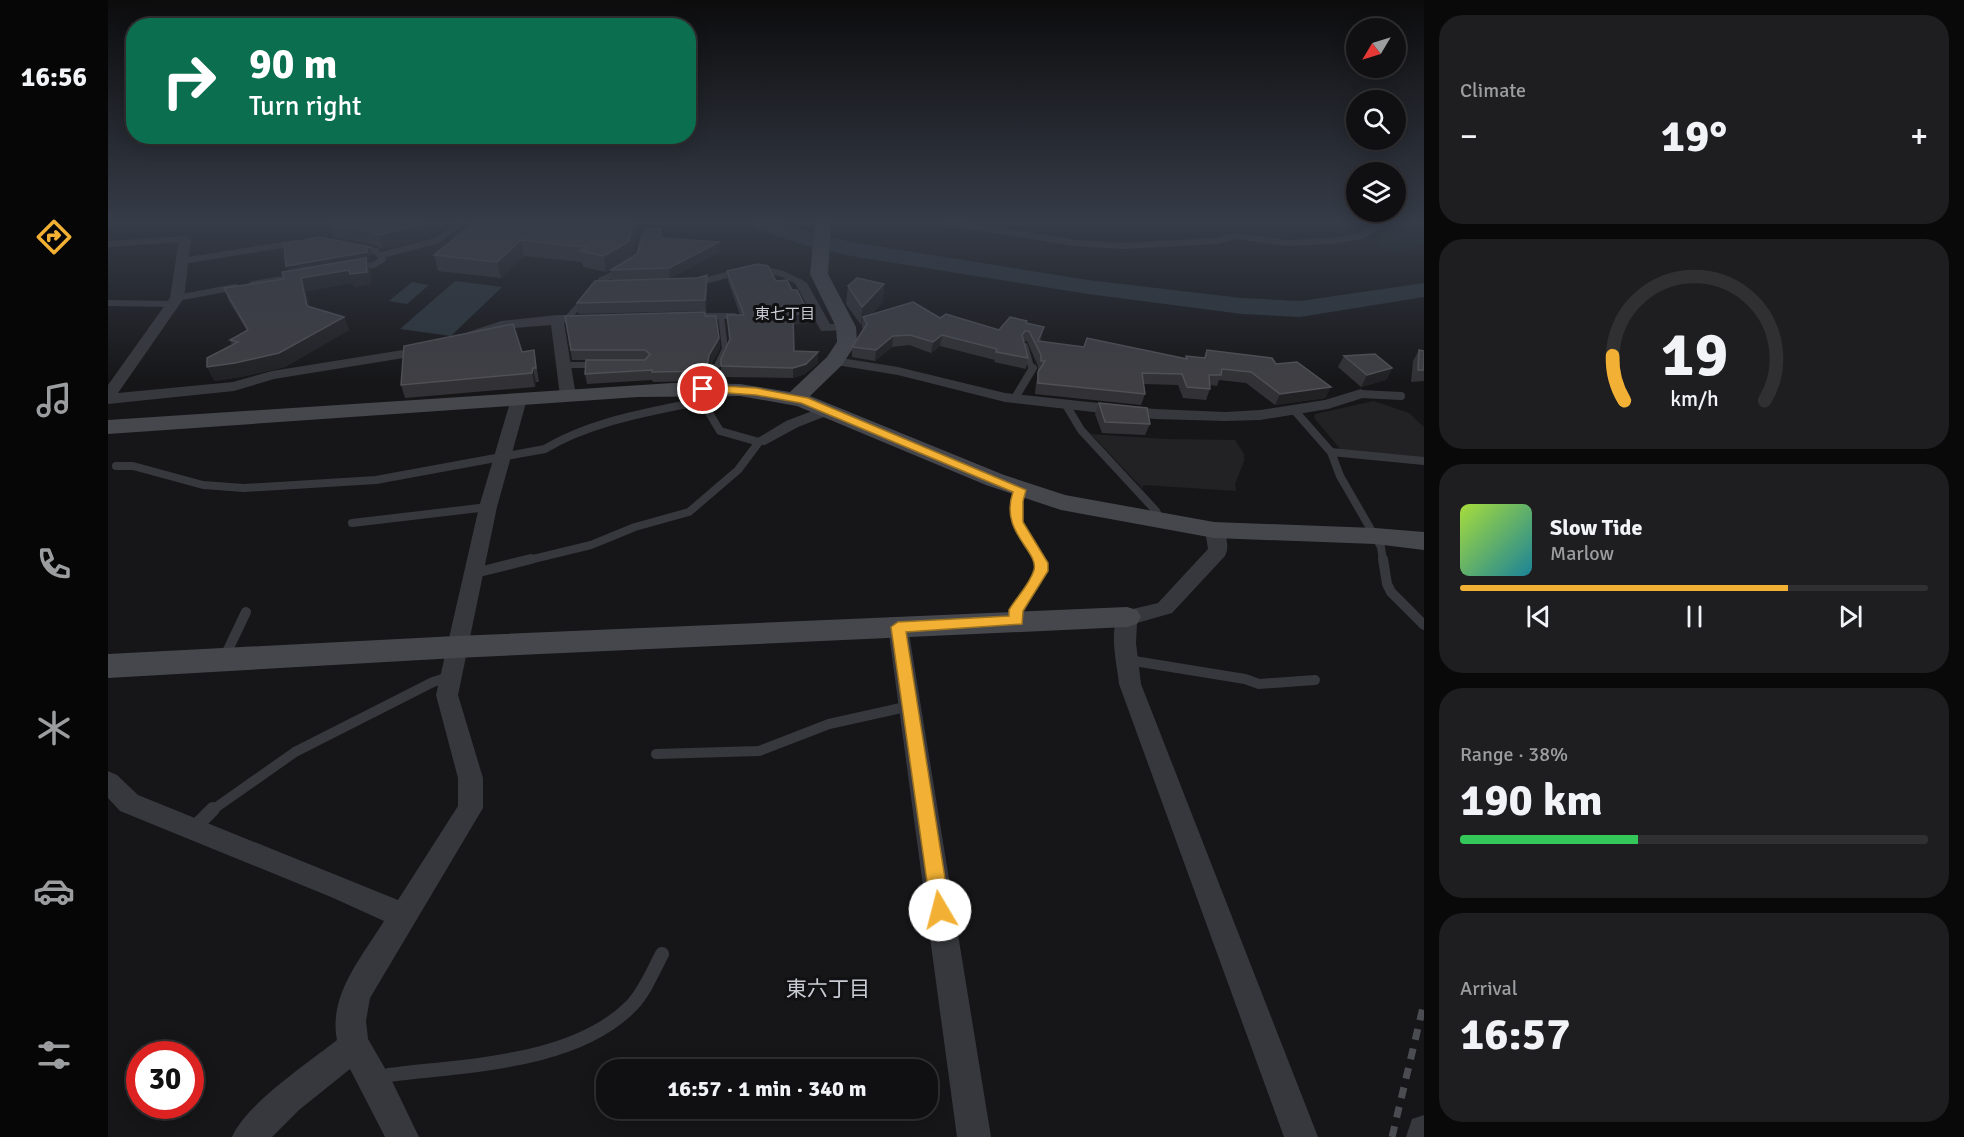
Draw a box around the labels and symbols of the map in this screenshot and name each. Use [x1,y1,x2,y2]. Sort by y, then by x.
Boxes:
north arrow [1346,18,1406,78]
district label: 東七丁目 [755,305,815,323]
pin [677,363,728,414]
position arrow [908,878,972,942]
district label: 東六丁目 [786,976,870,1002]
speed limit sign: 30 [126,1041,204,1119]

